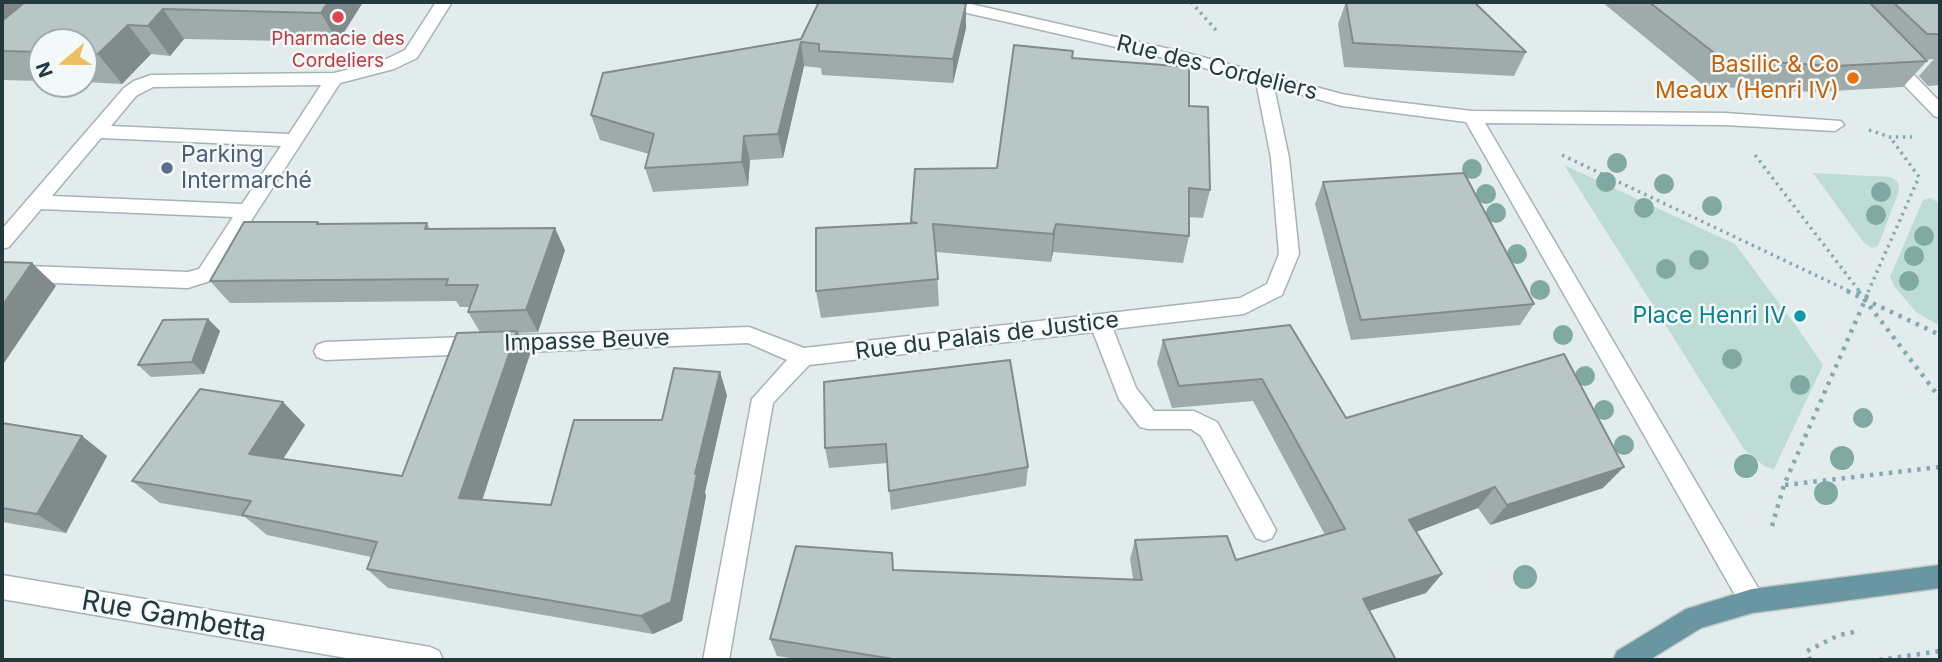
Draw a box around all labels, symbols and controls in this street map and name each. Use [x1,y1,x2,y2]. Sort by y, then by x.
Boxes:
marker: Pharmacie des Cordeliers [330,9,346,25]
north arrow [28,28,98,98]
place label: Pharmacie des Cordeliers [271,28,405,72]
street label: Rue des Cordeliers [1114,30,1320,106]
place label: Basilic & Co Meaux (Henri IV) [1655,51,1839,105]
text: N [31,59,58,80]
marker: Basilic & Co Meaux (Henri IV) [1845,70,1861,86]
place label: Parking Intermarché [181,141,312,195]
marker: Parking Intermarché [159,160,175,176]
place label: Place Henri IV [1633,302,1786,330]
street label: Rue du Palais de Justice [854,306,1120,366]
marker: Place Henri IV [1792,308,1808,324]
street label: Impasse Beuve [504,324,670,358]
street label: Rue Gambetta [79,584,269,650]

